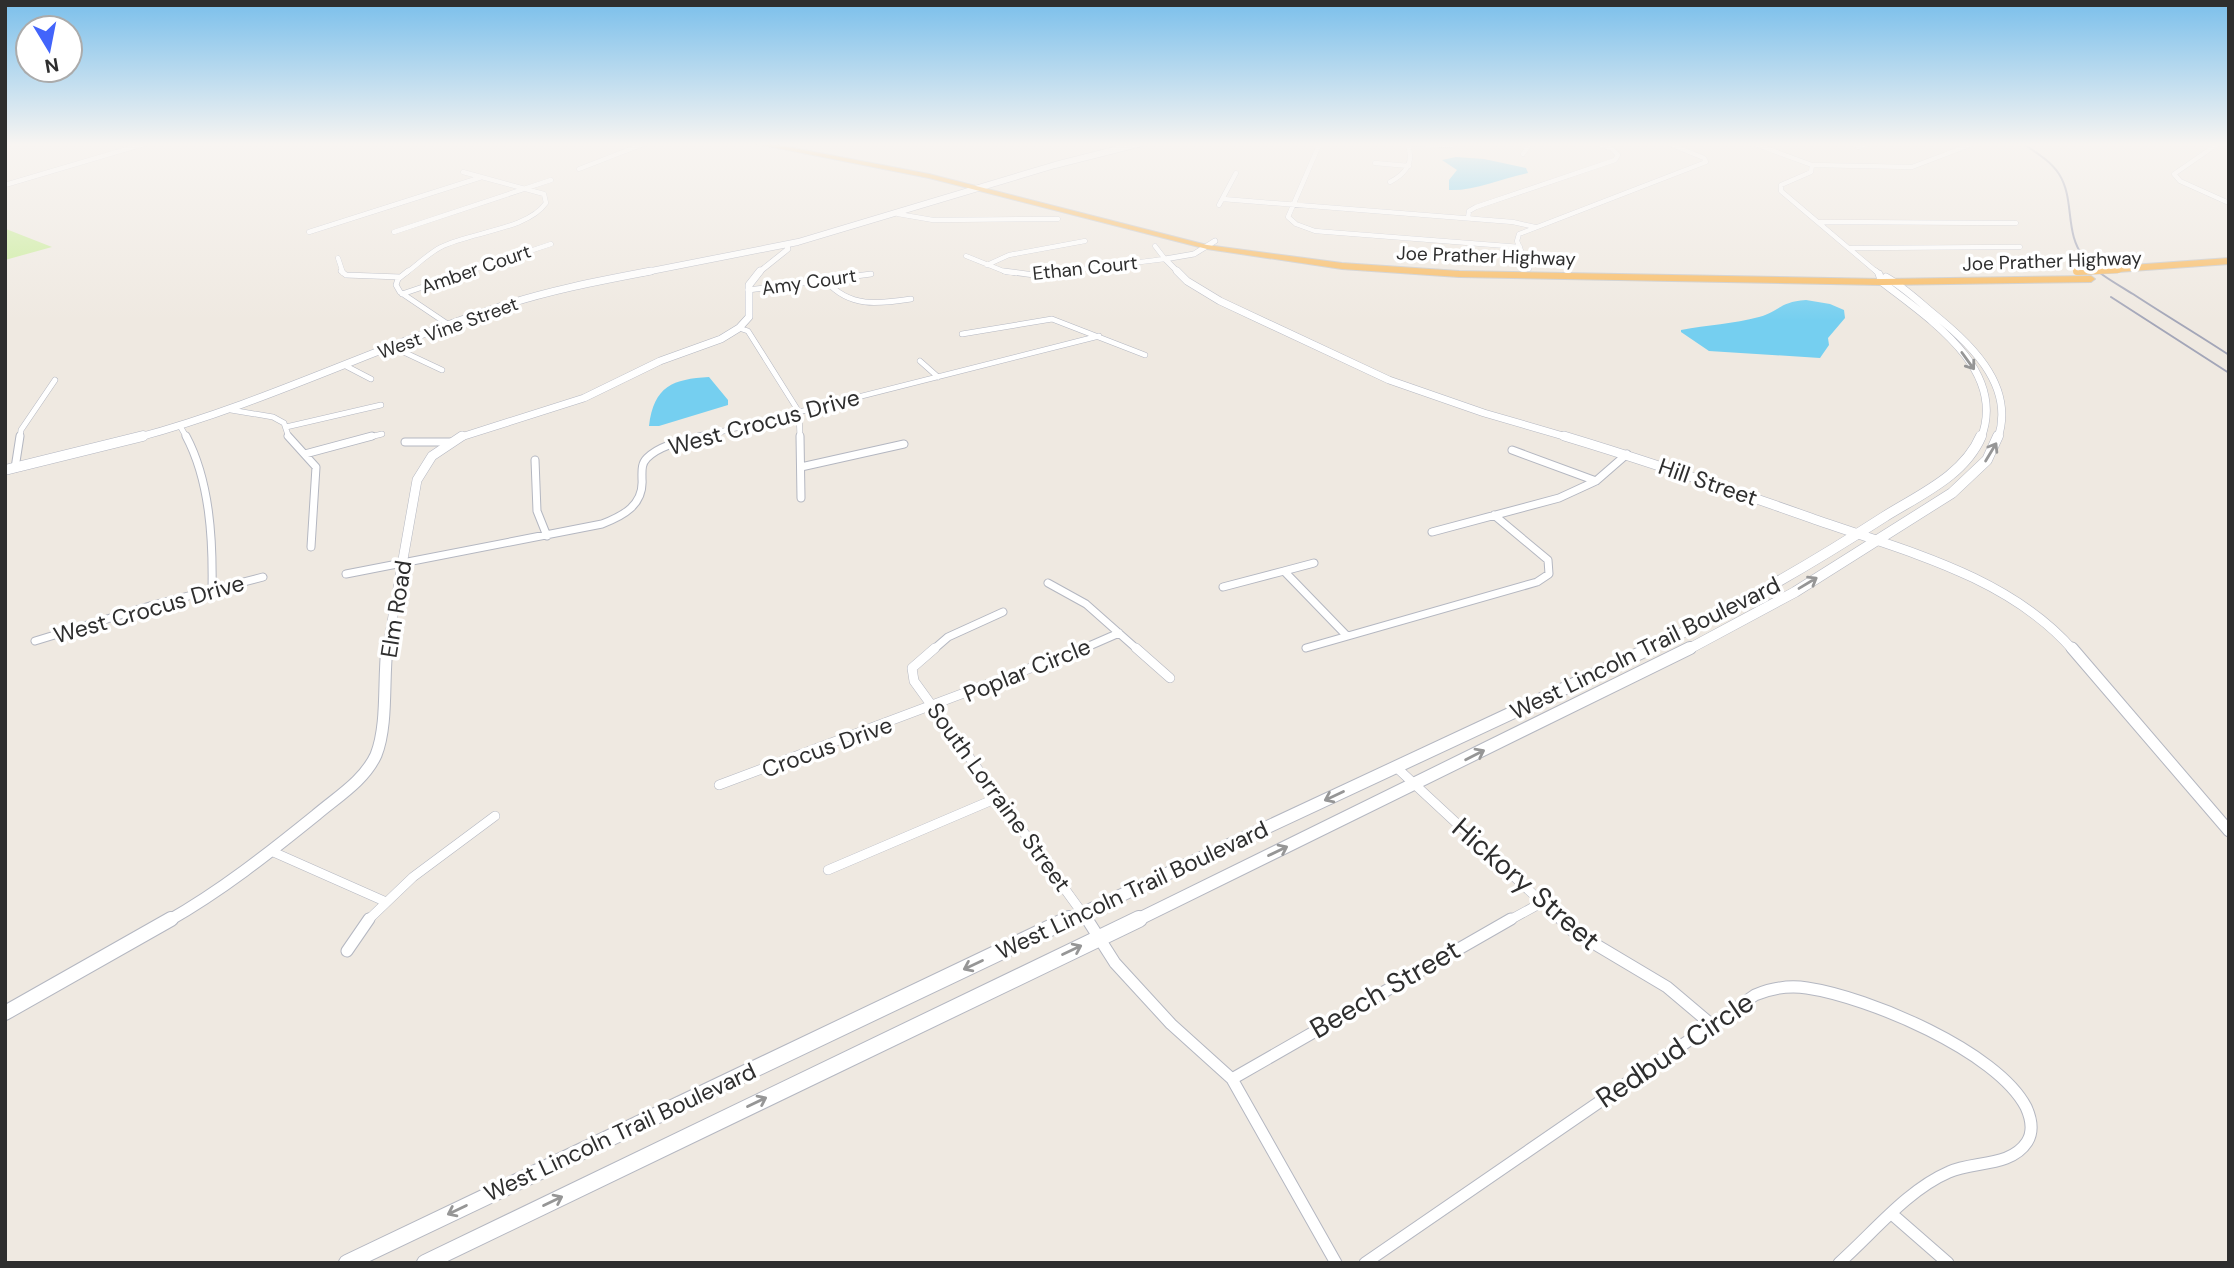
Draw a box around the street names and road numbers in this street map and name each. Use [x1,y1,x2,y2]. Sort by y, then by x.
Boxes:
street label: Amber Court [418,239,534,299]
street label: Joe Prather Highway [1396,240,1577,272]
street label: Joe Prather Highway [1962,245,2143,277]
street label: Ethan Court [1031,250,1139,286]
street label: Amy Court [760,263,858,301]
street label: West Vine Street [374,291,522,365]
street label: West Crocus Drive [665,382,863,462]
street label: Hill Street [1655,451,1761,513]
street label: Elm Road [373,558,419,660]
street label: West Crocus Drive [50,567,248,651]
street label: West Lincoln Trail Boulevard [1505,569,1785,727]
street label: Poplar Circle [959,631,1095,709]
street label: South Lorraine Street [920,697,1078,897]
street label: Crocus Drive [758,710,896,784]
street label: Hickory Street [1444,810,1608,958]
street label: West Lincoln Trail Boulevard [991,814,1273,966]
street label: Beech Street [1303,931,1467,1047]
street label: Redbud Circle [1589,984,1761,1116]
street label: West Lincoln Trail Boulevard [479,1056,761,1208]

